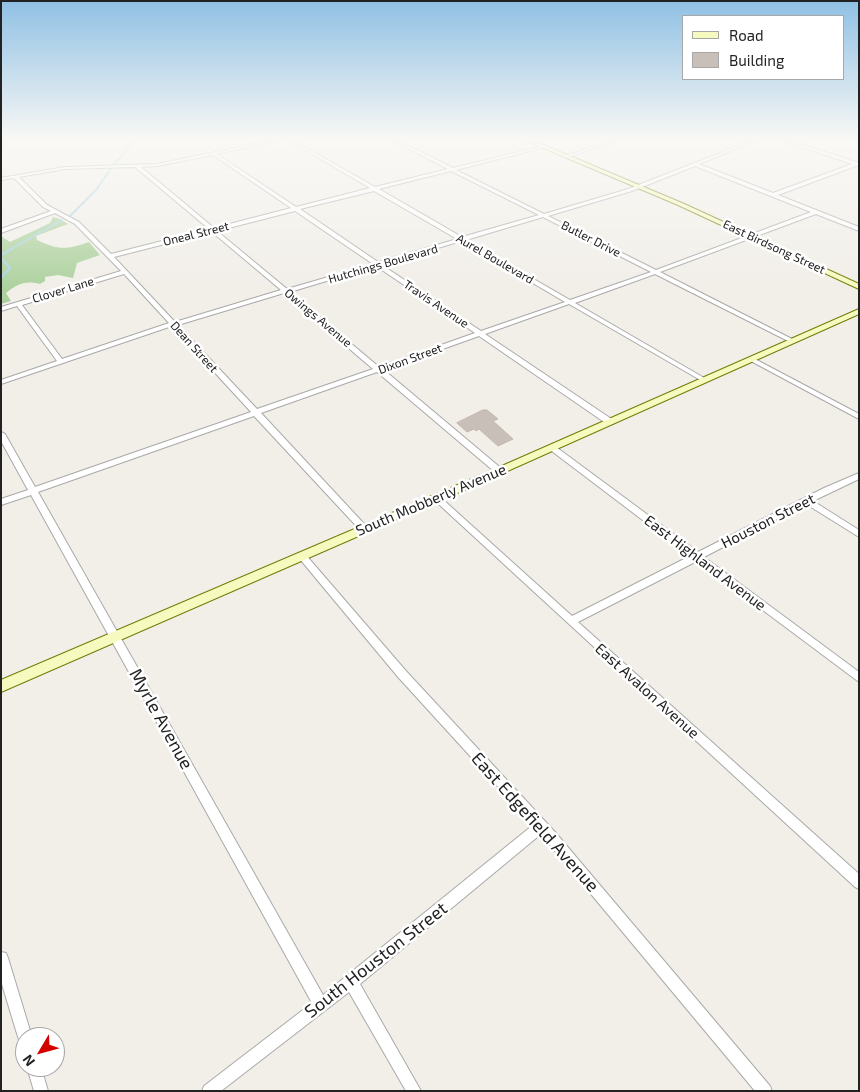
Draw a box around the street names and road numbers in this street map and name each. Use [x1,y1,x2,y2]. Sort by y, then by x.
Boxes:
street label: East Birdsong Street [721,217,827,277]
street label: Butler Drive [559,218,623,260]
street label: Oneal Street [161,219,231,249]
street label: Aurel Boulevard [454,231,536,287]
street label: Hutchings Boulevard [327,241,439,287]
street label: Clover Lane [31,274,95,306]
street label: Travis Avenue [401,277,471,331]
street label: Owings Avenue [281,286,355,350]
street label: Dean Street [167,318,221,376]
street label: Dixon Street [376,341,444,377]
street label: South Mobberly Avenue [353,460,509,540]
street label: Houston Street [718,490,818,552]
street label: East Highland Avenue [641,511,769,615]
street label: East Avalon Avenue [591,640,703,742]
street label: Myrle Avenue [124,665,198,773]
street label: East Edgefield Avenue [467,748,603,896]
street label: South Houston Street [300,898,452,1022]

